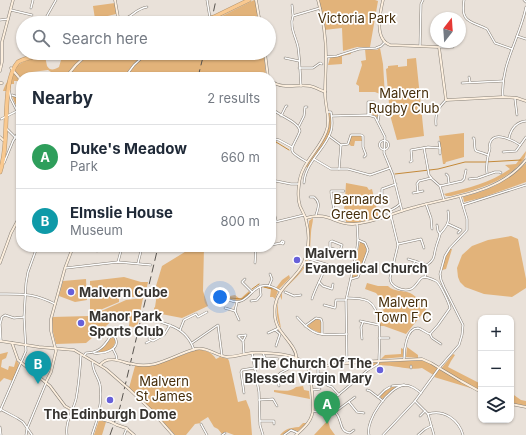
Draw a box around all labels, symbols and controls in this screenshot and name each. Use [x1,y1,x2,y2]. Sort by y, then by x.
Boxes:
park label: Victoria Park [318,10,396,26]
north arrow [430,12,466,48]
search box [16,16,276,60]
icon: search [30,27,52,49]
text: Search here [62,29,148,48]
park label: Malvern Rugby Club [369,85,440,116]
text: Nearby [32,88,93,108]
text: 2 results [207,90,260,106]
text: Duke's Meadow [70,139,187,158]
text: A [40,149,50,165]
text: 660 m [221,149,260,165]
text: Park [70,158,98,174]
park label: Barnards Green CC [331,191,391,222]
text: Elmslie House [70,203,173,222]
text: B [41,213,49,229]
text: 800 m [221,213,260,229]
text: Museum [70,222,123,238]
place label: Malvern Evangelical Church [305,245,428,276]
marker: Malvern Evangelical Church [292,255,302,265]
place label: Malvern Cube [79,284,168,300]
marker: Malvern Cube [66,287,76,297]
your location [210,287,230,307]
park label: Malvern Town F C [374,294,432,325]
place label: Manor Park Sports Club [89,308,164,339]
map controls [478,315,514,423]
button: + [478,315,514,351]
marker: Manor Park Sports Club [76,318,86,328]
pin: B [25,351,51,384]
button: − [478,351,514,387]
place label: The Church Of The Blessed Virgin Mary [244,355,372,386]
marker: The Church Of The Blessed Virgin Mary [375,365,385,375]
park label: Malvern St James [136,373,193,404]
button: layers [478,387,514,423]
pin: A [314,391,340,424]
marker: The Edinburgh Dome [105,395,115,405]
place label: The Edinburgh Dome [44,406,177,422]

